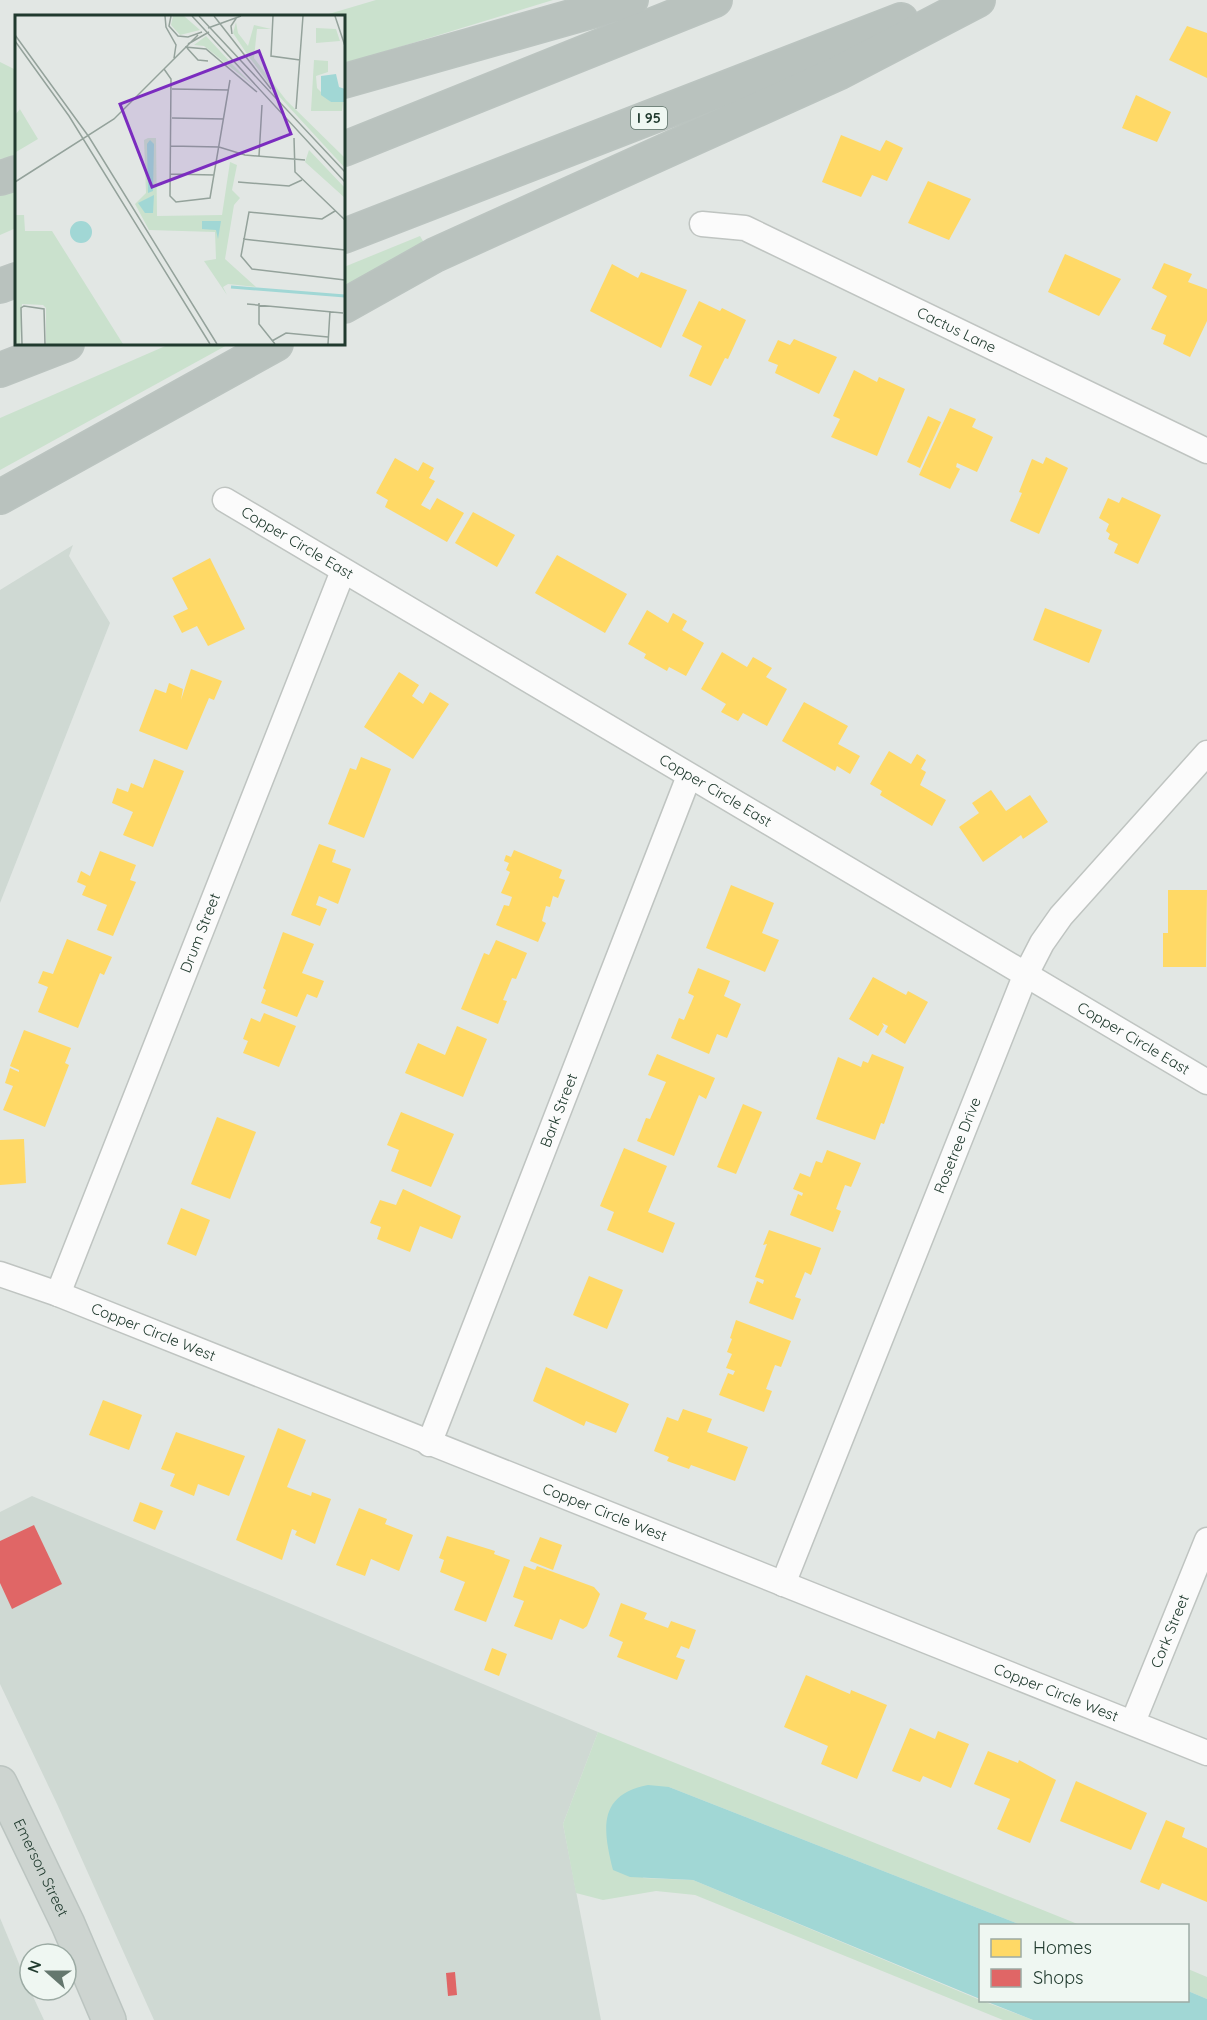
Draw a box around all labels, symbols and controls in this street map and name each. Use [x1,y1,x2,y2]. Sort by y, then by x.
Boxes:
inset map [15,15,345,345]
road number: I 95 [631,107,667,129]
street label: Cactus Lane [914,302,999,357]
street label: Copper Circle East [238,502,357,583]
street label: Copper Circle East [656,750,775,831]
street label: Drum Street [176,890,224,975]
street label: Copper Circle East [1074,997,1193,1079]
street label: Bark Street [535,1070,581,1150]
street label: Rosetree Drive [929,1094,985,1196]
street label: Copper Circle West [88,1298,219,1365]
street label: Copper Circle West [540,1479,670,1545]
street label: Cork Street [1146,1591,1193,1671]
street label: Copper Circle West [991,1659,1121,1726]
street label: Emerson Street [10,1815,73,1920]
legend [979,1924,1189,2002]
text: Homes [1033,1936,1092,1959]
north arrow [18,1942,78,2002]
text: N [23,1958,45,1976]
text: Shops [1033,1966,1084,1989]

